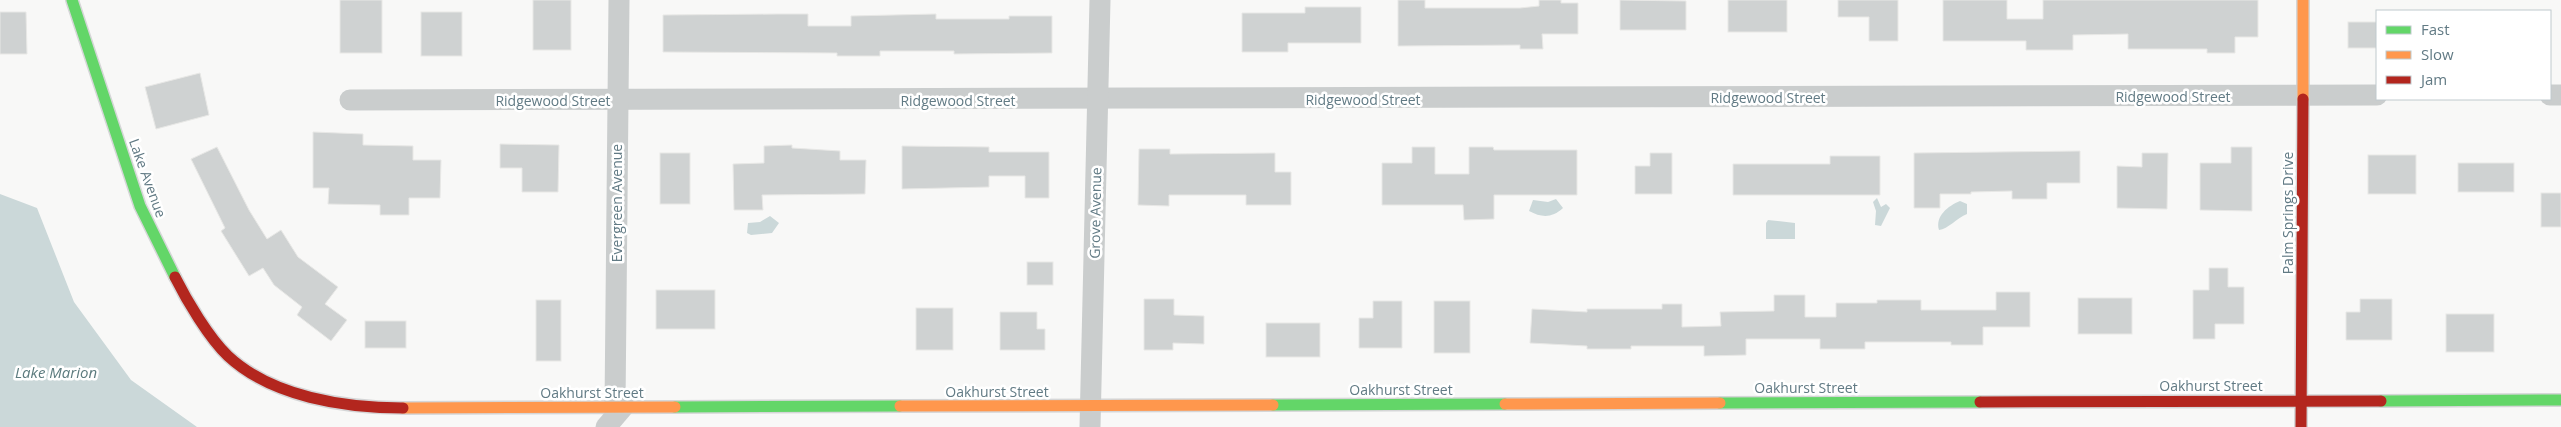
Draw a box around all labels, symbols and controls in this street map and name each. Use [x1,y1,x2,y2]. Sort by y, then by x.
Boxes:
legend [2376,10,2551,100]
text: Fast [2421,19,2450,39]
text: Slow [2421,44,2454,64]
text: Jam [2419,69,2447,89]
street label: Ridgewood Street [2115,87,2231,106]
street label: Ridgewood Street [1710,88,1826,107]
street label: Ridgewood Street [1305,90,1421,109]
street label: Ridgewood Street [495,91,611,110]
street label: Ridgewood Street [900,91,1016,110]
street label: Lake Avenue [125,136,171,220]
street label: Evergreen Avenue [607,144,626,262]
street label: Palm Springs Drive [2278,152,2297,274]
street label: Grove Avenue [1085,167,1105,259]
water label: Lake Marion [15,362,97,382]
street label: Oakhurst Street [2159,376,2263,395]
street label: Oakhurst Street [1754,378,1858,397]
street label: Oakhurst Street [1349,380,1453,399]
street label: Oakhurst Street [945,382,1049,401]
street label: Oakhurst Street [540,383,644,402]

